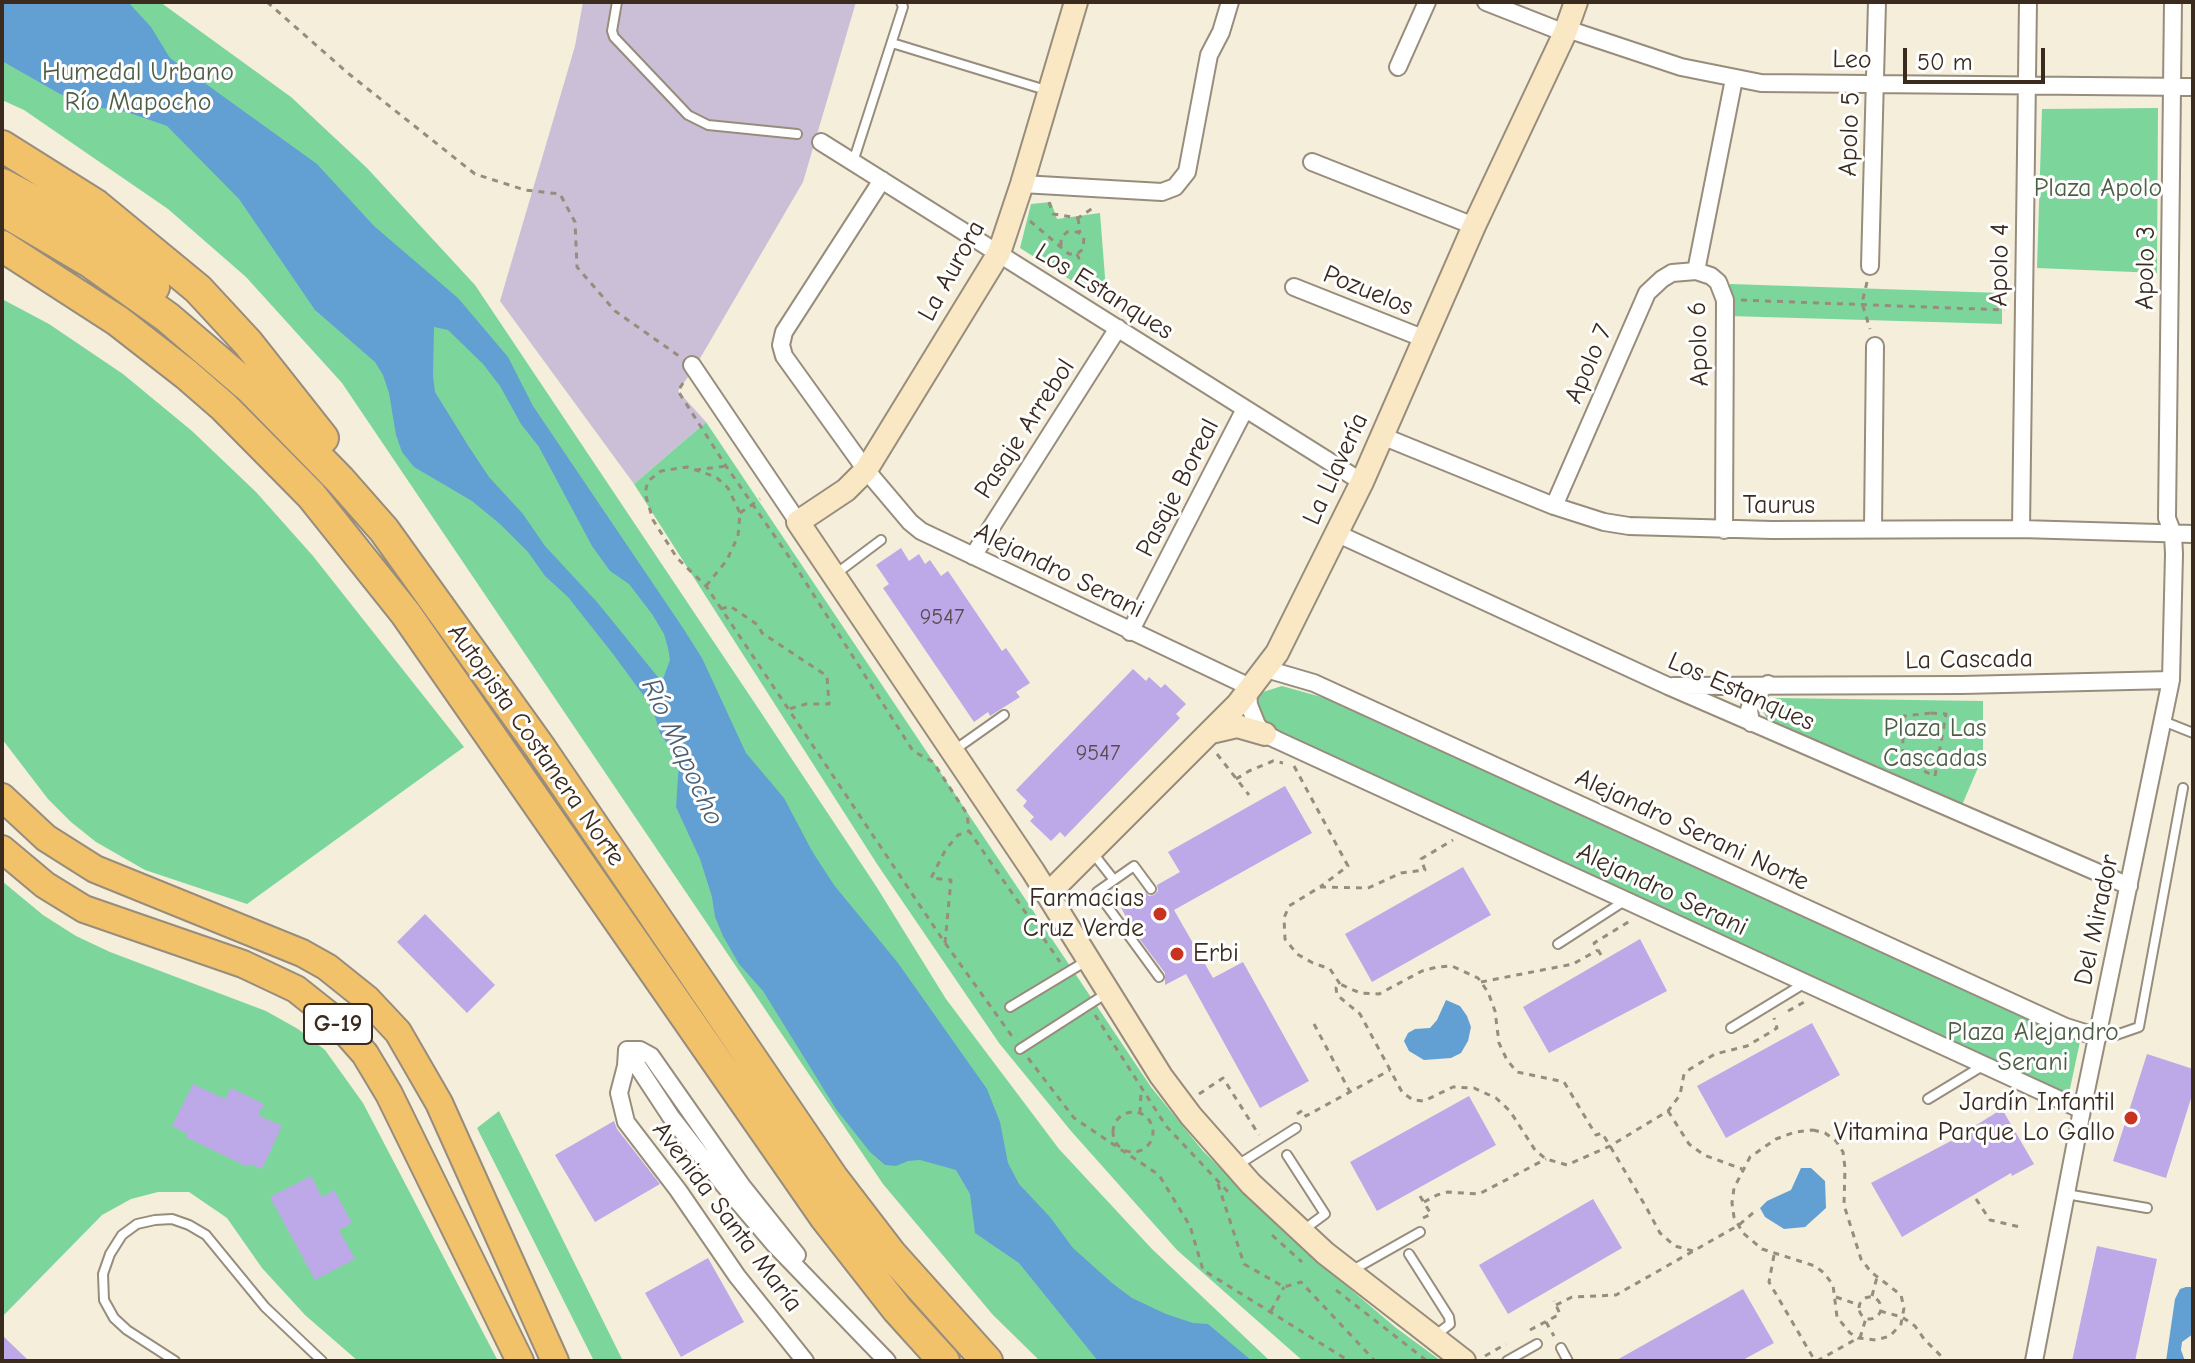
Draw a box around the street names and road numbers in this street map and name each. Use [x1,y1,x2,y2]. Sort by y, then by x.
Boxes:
street label: Leo [1832,44,1872,76]
street label: Apolo 5 [1833,91,1867,177]
street label: La Aurora [912,215,992,327]
street label: Apolo 4 [1984,223,2016,307]
street label: Apolo 3 [2130,226,2162,310]
street label: Los Estanques [1029,237,1179,347]
street label: Pozuelos [1319,259,1417,323]
street label: Apolo 6 [1682,301,1716,387]
street label: Apolo 7 [1558,320,1620,408]
street label: Pasaje Arrebol [968,353,1082,505]
street label: La Llavería [1297,408,1375,530]
street label: Pasaje Boreal [1130,414,1226,562]
street label: Taurus [1743,490,1815,522]
street label: Alejandro Serani [969,516,1149,626]
street label: Autopista Costanera Norte [440,618,632,872]
street label: La Cascada [1905,643,2033,677]
street label: Los Estanques [1663,646,1819,738]
street label: Alejandro Serani Norte [1570,762,1814,898]
street label: Alejandro Serani [1572,837,1752,943]
street label: Del Mirador [2068,852,2126,988]
road number: G-19 [304,1004,372,1044]
street label: Avenida Santa María [645,1116,809,1318]

